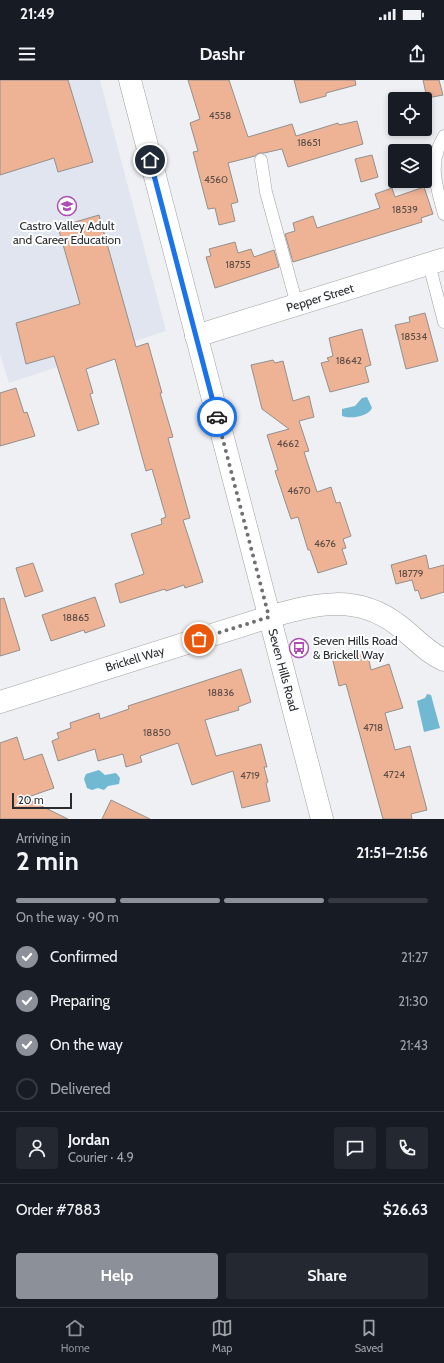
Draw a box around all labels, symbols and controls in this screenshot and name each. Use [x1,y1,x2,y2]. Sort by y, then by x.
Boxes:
text: 21:49 [20,5,55,23]
icon: menu [16,43,38,65]
text: Dashr [199,43,245,65]
icon: share [406,43,428,65]
map controls [388,92,432,188]
button: locate [388,92,432,136]
house number: 4558 [209,109,231,122]
house number: 18651 [297,136,321,149]
pin [133,143,167,177]
button: layers [388,144,432,188]
icon: home [139,149,161,171]
house number: 4560 [204,173,228,186]
school or university icon: Castro Valley Adult and Career Education [56,195,78,217]
house number: 18539 [392,203,418,216]
place label: Castro Valley Adult and Career Education [13,218,121,247]
house number: 18755 [225,258,251,271]
street label: Pepper Street [284,280,355,315]
house number: 18534 [401,330,427,343]
house number: 18642 [336,354,362,367]
courier [197,397,237,437]
icon: car [206,406,228,428]
house number: 4662 [277,437,299,450]
house number: 4670 [287,484,311,497]
house number: 4676 [314,537,336,550]
house number: 18779 [398,567,424,580]
house number: 18865 [63,611,89,624]
pin [182,622,216,656]
street label: Seven Hills Road [265,627,302,713]
icon: bag [188,628,210,650]
place label: Seven Hills Road & Brickell Way [313,633,398,662]
bus stop icon: Seven Hills Road & Brickell Way [288,637,310,659]
street label: Brickell Way [104,642,166,675]
house number: 18836 [208,686,235,699]
house number: 4718 [363,721,383,734]
house number: 18850 [143,726,171,739]
house number: 4724 [383,768,405,781]
house number: 4719 [240,769,260,782]
scale bar [12,791,72,810]
text: 20 m [18,793,44,807]
text: Arriving in [16,830,71,846]
text: 21:51–21:56 [356,844,428,862]
text: 2 min [16,845,79,877]
text: On the way · 90 m [16,909,119,925]
icon: check [16,946,38,968]
text: Confirmed [50,948,118,966]
text: 21:27 [401,949,428,965]
icon: check [16,990,38,1012]
text: Preparing [50,992,110,1010]
text: 21:30 [398,993,428,1009]
icon: check [16,1034,38,1056]
text: On the way [50,1036,123,1054]
text: 21:43 [400,1037,428,1053]
text: Delivered [50,1080,111,1098]
button: person [16,1127,58,1169]
button: chat [334,1127,376,1169]
button: phone [386,1127,428,1169]
text: Jordan [68,1131,110,1149]
text: Courier · 4.9 [68,1149,134,1165]
text: Order #7883 [16,1201,101,1219]
text: $26.63 [383,1201,428,1219]
button: Help [16,1253,218,1299]
button: Share [226,1253,428,1299]
tab: Home [61,1317,90,1355]
tab: Map [211,1317,233,1355]
tab: Saved [355,1317,383,1355]

